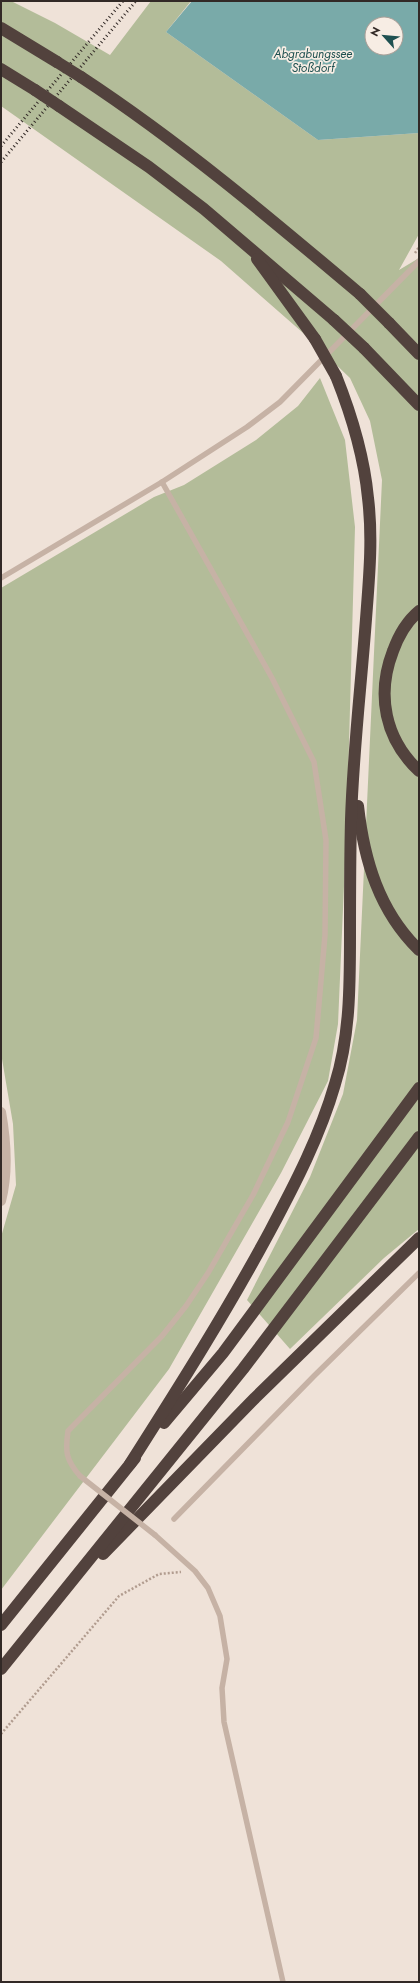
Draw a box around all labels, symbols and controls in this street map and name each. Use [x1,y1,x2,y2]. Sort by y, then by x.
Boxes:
north arrow [364,16,404,56]
text: N [366,24,384,39]
water label: Abgrabungssee Stoßdorf [273,45,352,77]

